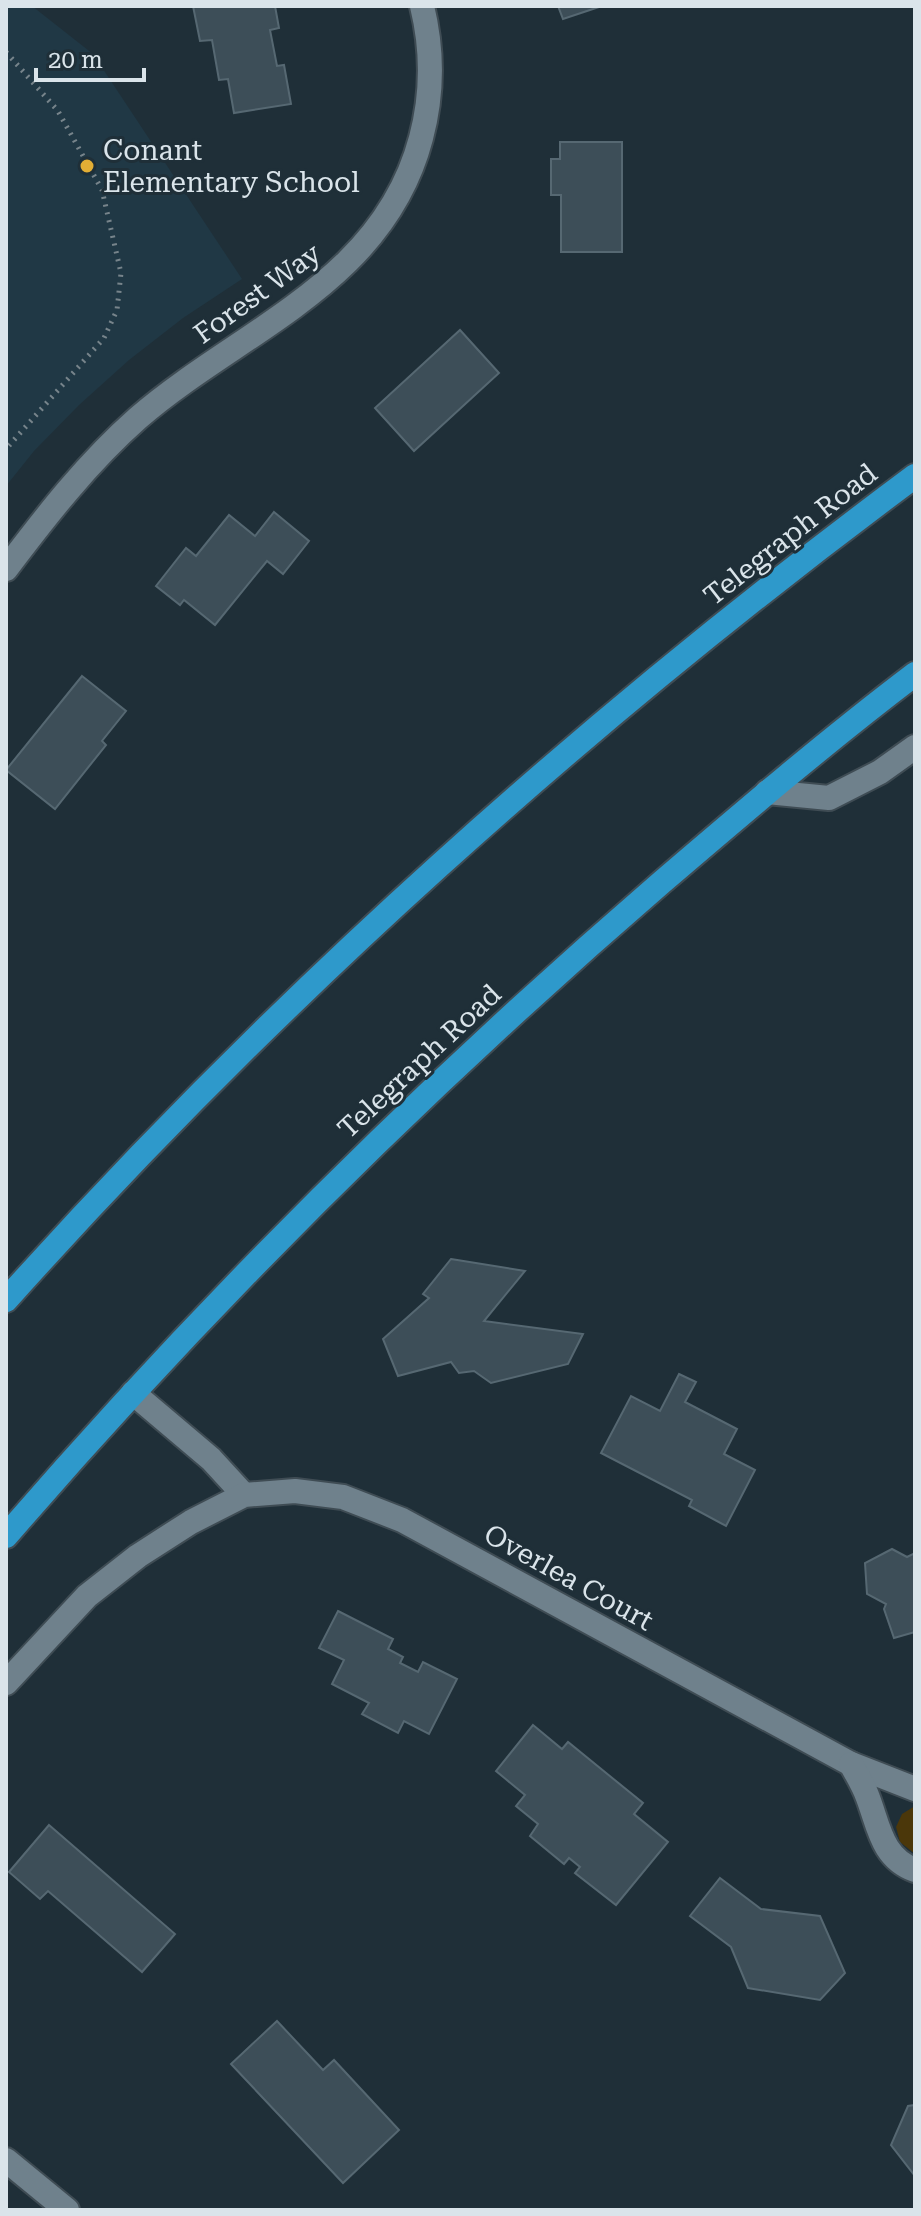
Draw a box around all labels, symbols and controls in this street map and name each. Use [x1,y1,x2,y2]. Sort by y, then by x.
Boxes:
scale bar [36,32,144,82]
text: 20 m [48,46,103,74]
place label: Conant Elementary School [103,134,360,199]
marker: Conant Elementary School [78,157,96,175]
street label: Forest Way [188,236,327,350]
street label: Telegraph Road [697,457,883,612]
street label: Telegraph Road [331,977,508,1145]
street label: Overlea Court [478,1517,659,1638]

